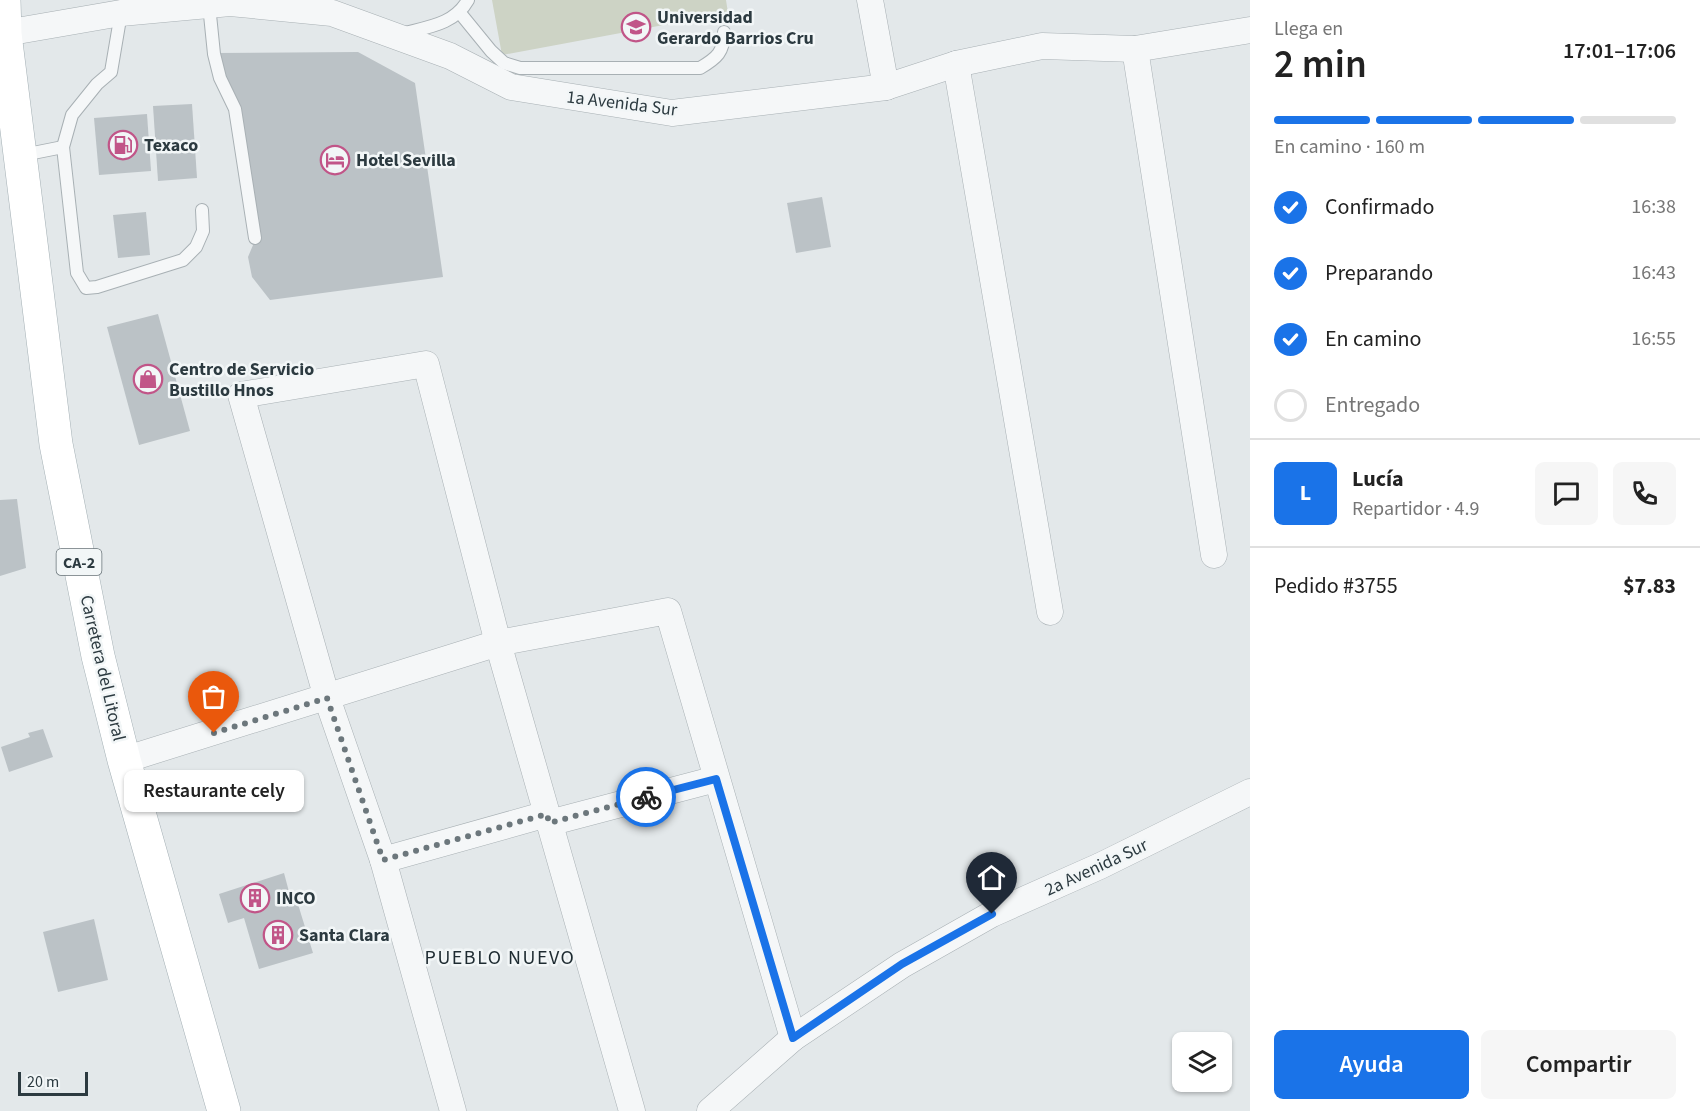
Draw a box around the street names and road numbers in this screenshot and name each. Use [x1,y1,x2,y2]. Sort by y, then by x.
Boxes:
street label: 1a Avenida Sur [565,84,679,123]
road number: CA-2 [56,549,101,575]
street label: Carretera del Litoral [74,593,131,744]
street label: 2a Avenida Sur [1041,832,1153,902]

